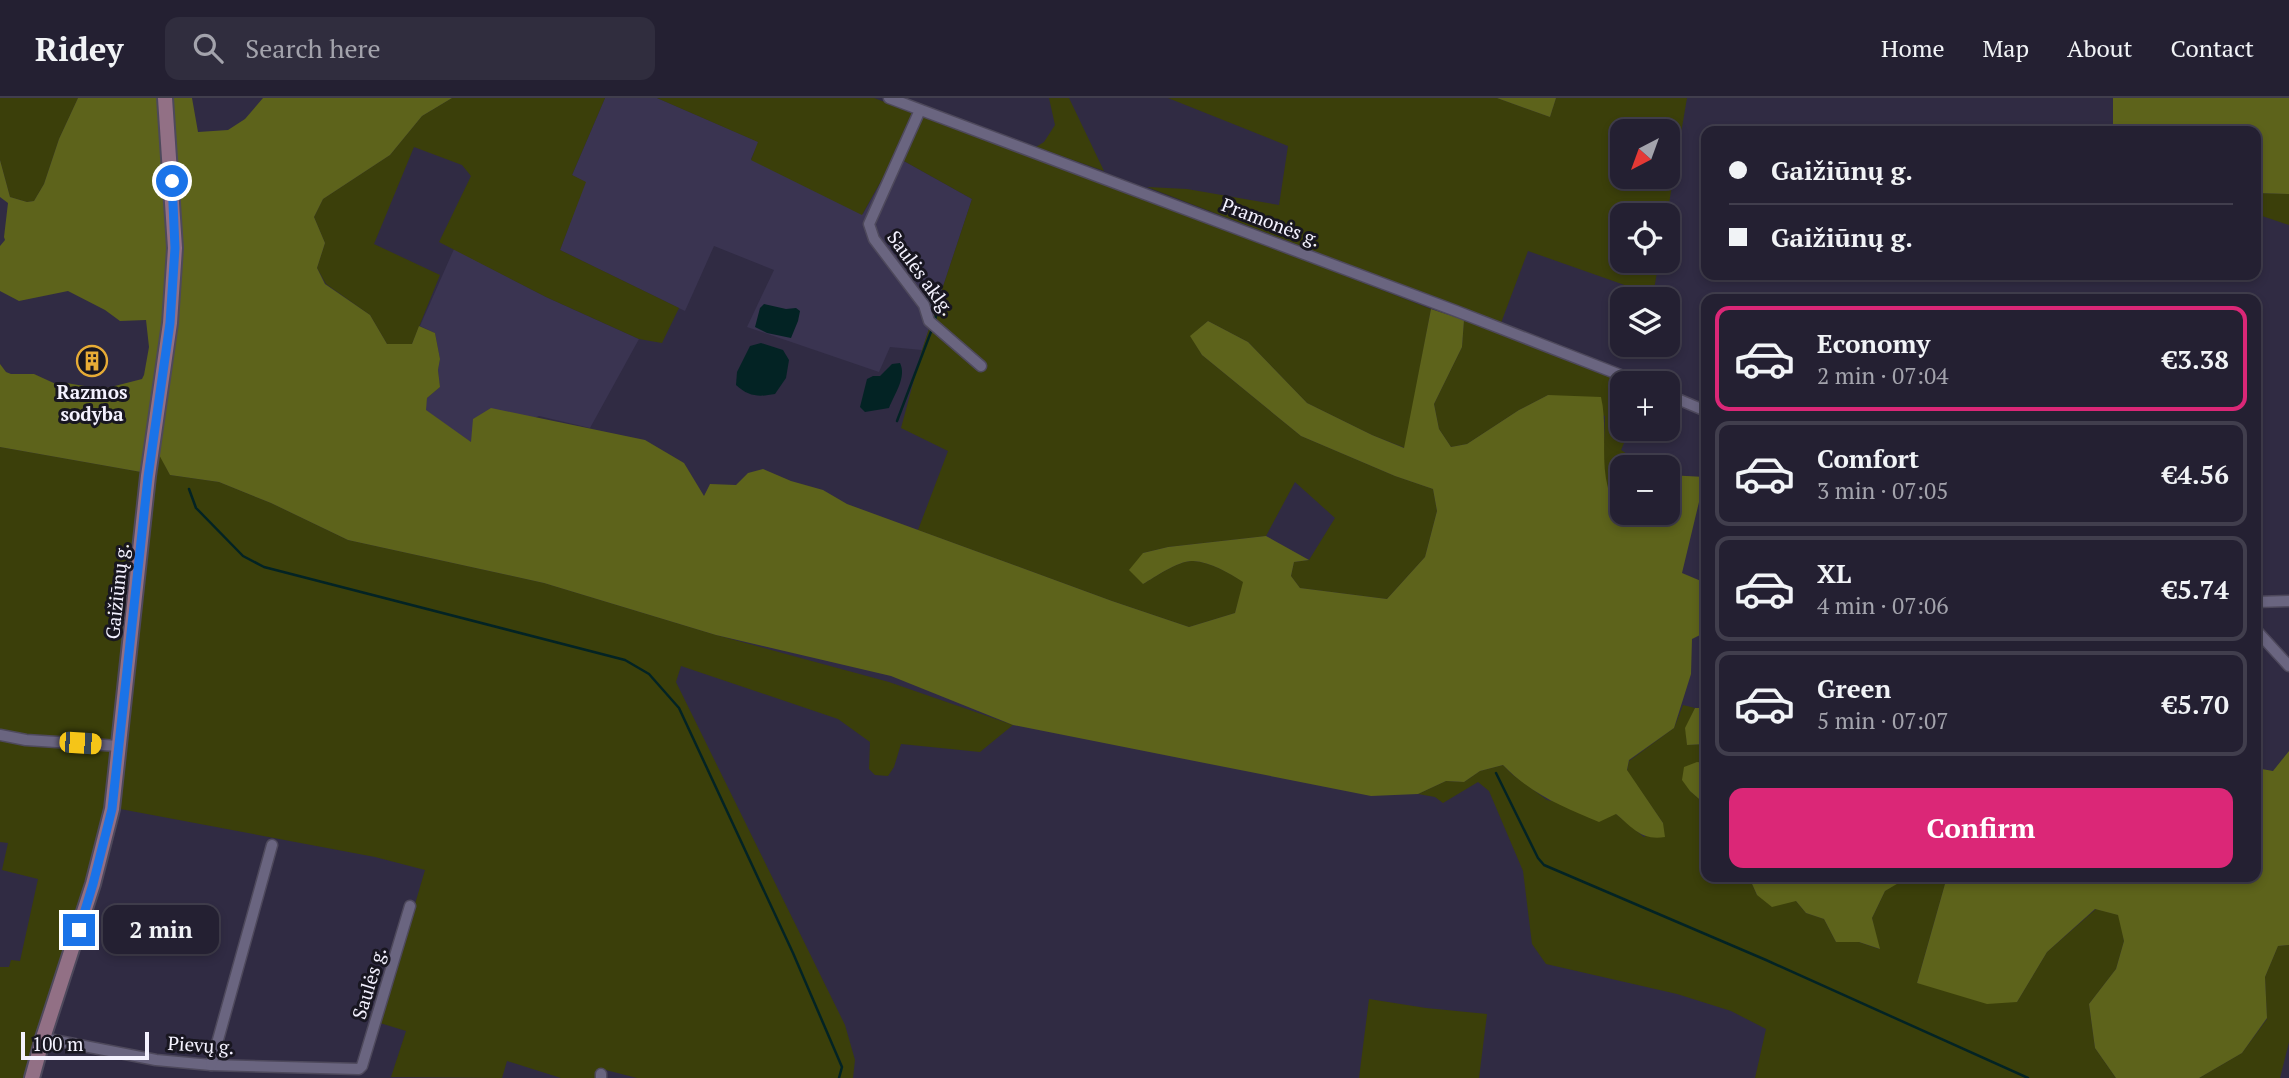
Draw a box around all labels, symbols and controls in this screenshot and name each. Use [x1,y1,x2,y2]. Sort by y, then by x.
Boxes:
search box [165,17,655,80]
text: Ridey [35,27,123,70]
icon: search [189,29,227,67]
text: Search here [245,31,381,65]
text: Home [1881,32,1945,64]
text: Map [1983,32,2029,64]
text: About [2067,32,2133,64]
text: Contact [2171,32,2254,64]
north arrow [1610,119,1680,189]
map controls [1610,119,1680,525]
text: Gaižiūnų g. [1771,153,1913,187]
route start [156,165,188,197]
street label: Pramonės g. [1218,191,1324,252]
button: locate [1610,203,1680,273]
text: Gaižiūnų g. [1771,220,1913,254]
street label: Saulės aklg. [882,225,961,320]
button: layers [1610,287,1680,357]
text: Economy [1817,326,1930,360]
icon: car [1733,327,1796,390]
text: €3.38 [2163,342,2229,376]
building icon: Razmos sodyba [75,344,109,378]
text: 2 min · 07:04 [1817,360,1949,391]
button: + [1610,371,1680,441]
place label: Razmos sodyba [56,379,128,426]
text: Comfort [1817,441,1919,475]
icon: car [1733,442,1796,505]
button: − [1610,455,1680,525]
text: €4.56 [2163,457,2229,491]
text: 3 min · 07:05 [1817,475,1949,506]
street label: Gaižiūnų g. [99,542,134,640]
text: XL [1817,556,1851,590]
icon: car [1733,557,1796,620]
text: €5.74 [2163,572,2229,606]
text: 4 min · 07:06 [1817,590,1949,621]
text: Green [1817,671,1891,705]
icon: car [1733,672,1796,735]
text: €5.70 [2163,687,2229,721]
text: 5 min · 07:07 [1817,705,1949,736]
car [59,731,102,755]
button: Confirm [1729,788,2233,868]
callout: 2 min [104,906,219,954]
route end [63,914,95,946]
text: 2 min [130,914,192,945]
street label: Saulės g. [346,944,391,1022]
scale bar [21,1029,149,1061]
street label: Pievų g. [167,1030,235,1059]
text: 100 m [32,1031,83,1056]

